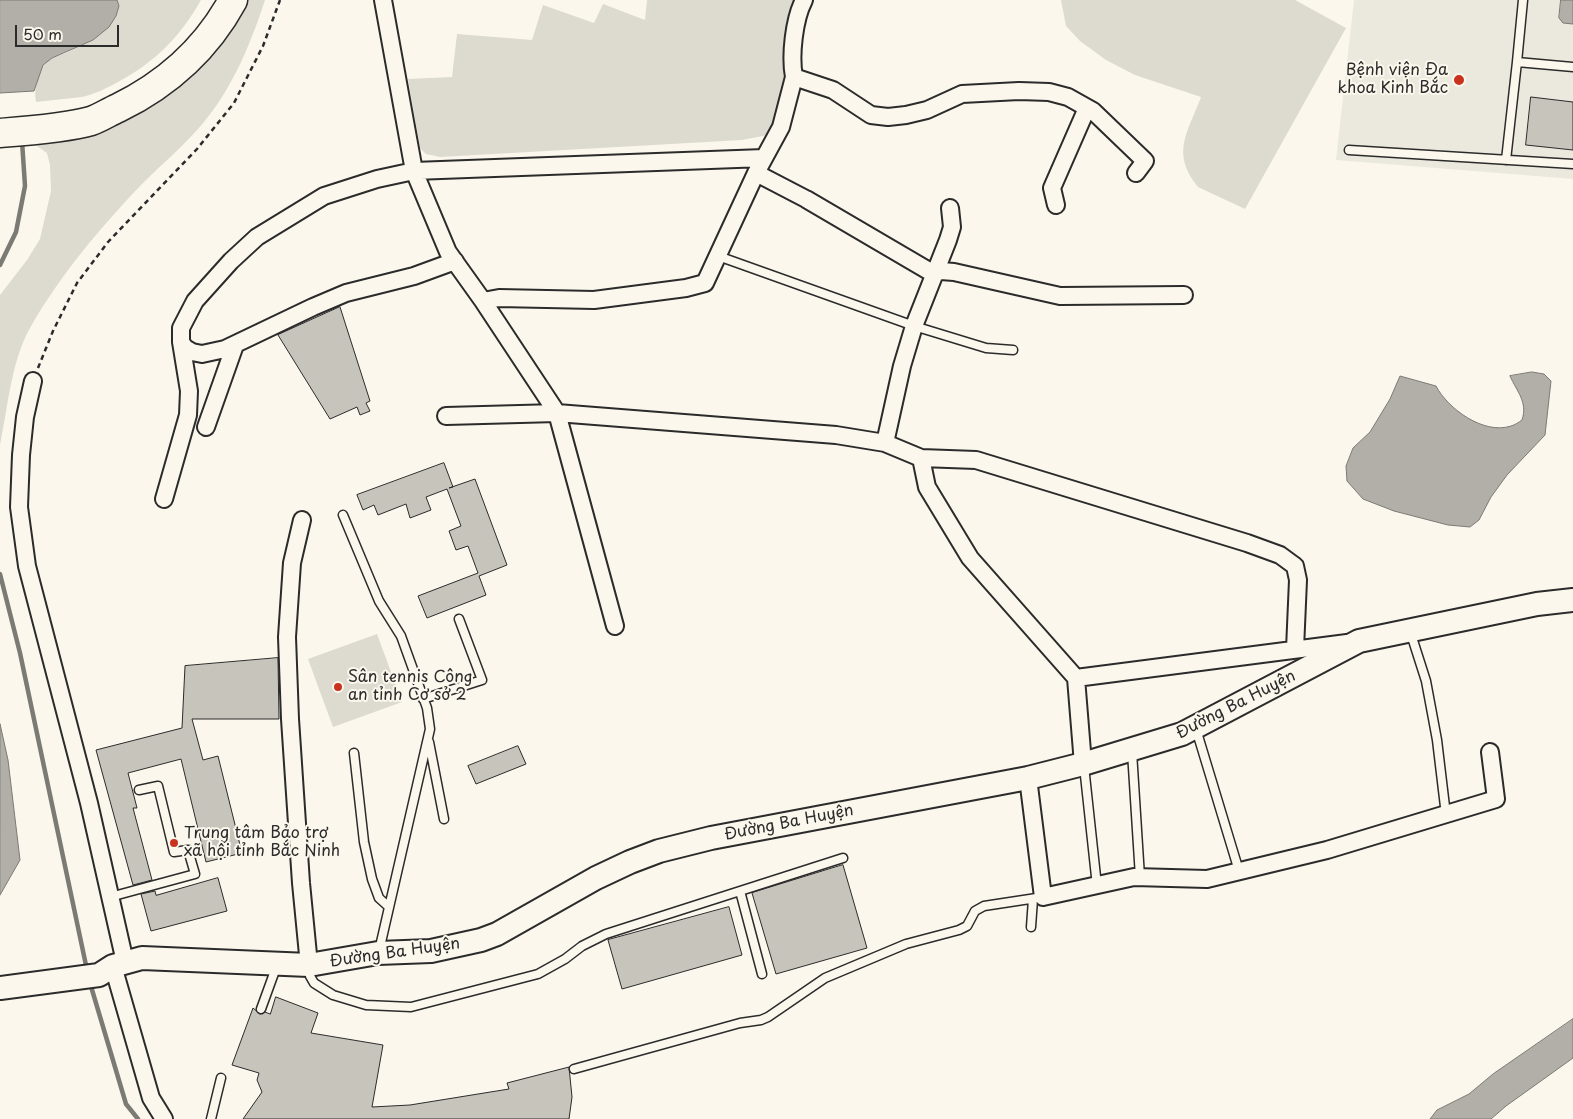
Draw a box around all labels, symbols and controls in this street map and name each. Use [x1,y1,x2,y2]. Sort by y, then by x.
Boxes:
scale bar [18,15,121,47]
text: 50 m [23,22,62,45]
place label: Bệnh viện Đa khoa Kinh Bắc [1337,61,1448,99]
marker: Bệnh viện Đa khoa Kinh Bắc [1452,73,1466,87]
street label: Đường Ba Huyện [1173,667,1299,743]
place label: Sân tennis Công an tỉnh Cơ sở 2 [348,668,473,706]
marker: Sân tennis Công an tỉnh Cơ sở 2 [332,681,344,693]
street label: Đường Ba Huyện [723,801,855,845]
place label: Trung tâm Bảo trợ xã hội tỉnh Bắc Ninh [184,824,340,862]
marker: Trung tâm Bảo trợ xã hội tỉnh Bắc Ninh [168,837,180,849]
street label: Đường Ba Huyện [329,934,461,972]

